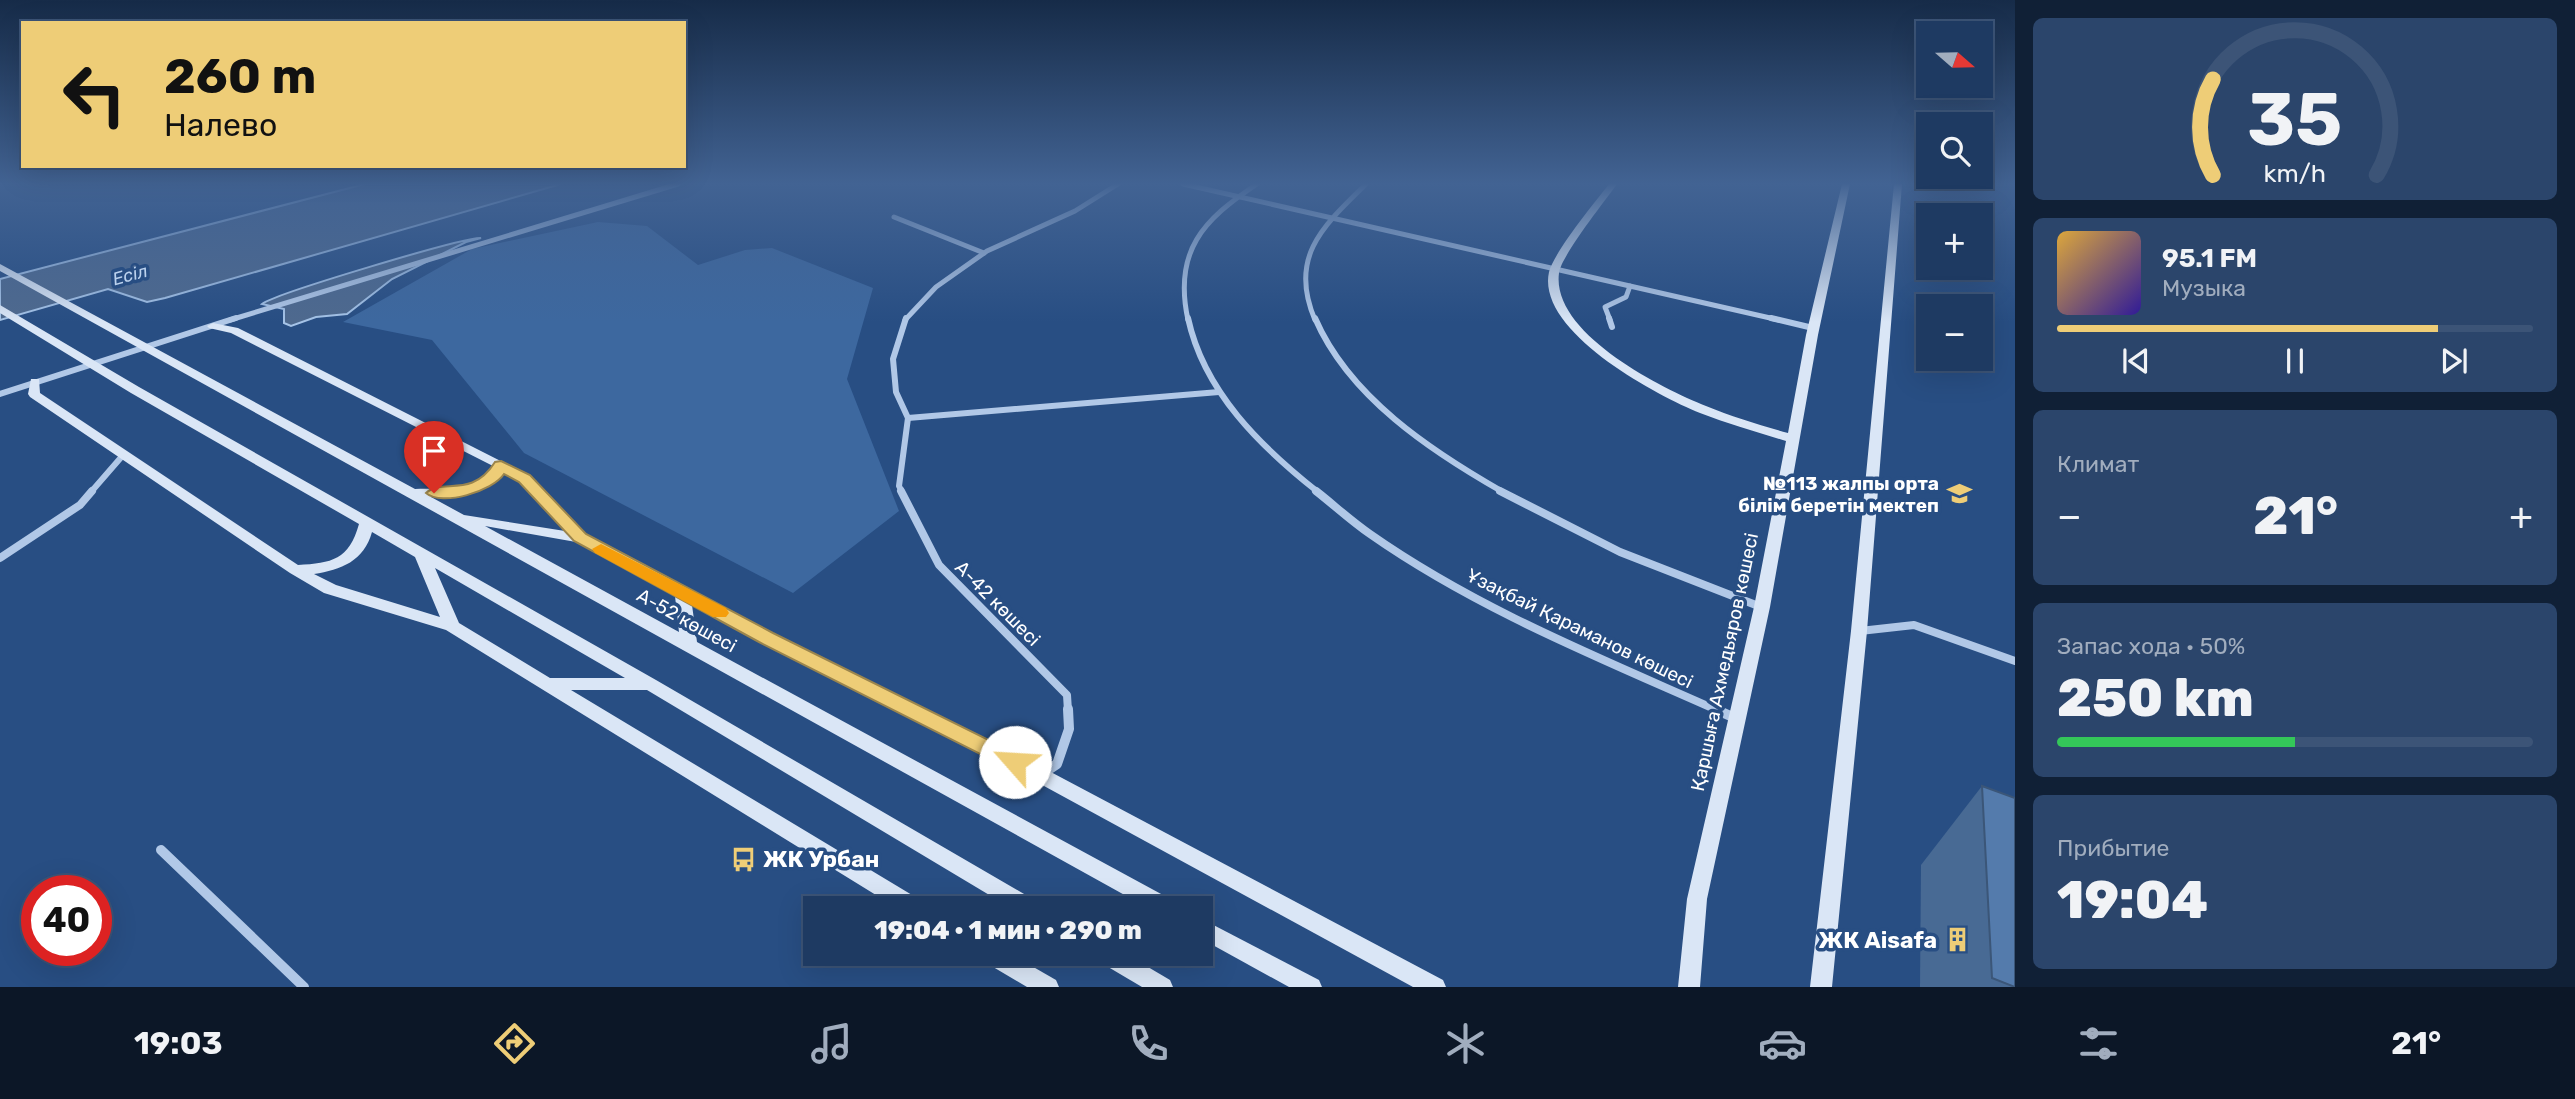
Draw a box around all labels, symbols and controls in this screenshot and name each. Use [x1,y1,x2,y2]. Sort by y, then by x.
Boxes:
north arrow [1916,21,1993,98]
map controls [1916,21,1993,371]
text: 260 m [164,47,316,105]
icon: left [49,49,140,140]
text: 35 [2248,77,2343,163]
text: Налево [164,106,277,144]
button: search [1916,112,1993,189]
text: km/h [2264,159,2326,188]
button: + [1916,203,1993,280]
text: 95.1 FM [2162,243,2257,274]
water label: Есіл [110,260,151,290]
text: Музыка [2162,274,2246,302]
button: − [1916,294,1993,371]
icon: previous [2117,342,2155,380]
icon: pause [2276,342,2314,380]
icon: next [2435,342,2473,380]
pin [404,421,464,493]
icon: arrive [415,432,453,470]
text: Климат [2057,450,2139,478]
place label: №113 жалпы орта білім беретін мектеп [1738,472,1939,517]
school or university icon: №113 жалпы орта білім беретін мектеп [1945,480,1973,508]
text: 21° [2253,485,2338,547]
text: − [2057,493,2082,539]
text: + [2509,493,2533,539]
street label: Қаршыға Ахмедьяров көшесі [1686,531,1763,793]
street label: А-42 көшесі [950,556,1045,651]
street label: Ұзақбай Қараманов көшесі [1463,564,1697,693]
street label: А-52 көшесі [633,584,741,657]
text: Запас хода · 50% [2057,632,2245,660]
text: 250 km [2057,667,2254,729]
position arrow [978,725,1052,799]
text: Прибытие [2057,834,2169,862]
bus stop icon: ЖК Урбан [729,845,757,873]
place label: ЖК Урбан [763,845,879,873]
text: 19:04 [2057,869,2208,931]
speed limit sign: 40 [21,875,112,966]
text: 19:04 · 1 мин · 290 m [874,915,1142,946]
place label: ЖК Aisafa [1819,926,1937,954]
building icon: ЖК Aisafa [1943,926,1971,954]
icon: directions [490,1019,539,1068]
icon: music [807,1019,856,1068]
icon: phone [1124,1019,1173,1068]
icon: climate [1441,1019,1490,1068]
icon: car [1758,1019,1807,1068]
icon: filters [2074,1019,2123,1068]
text: 19:03 [134,1024,223,1062]
text: 21° [2391,1024,2441,1062]

